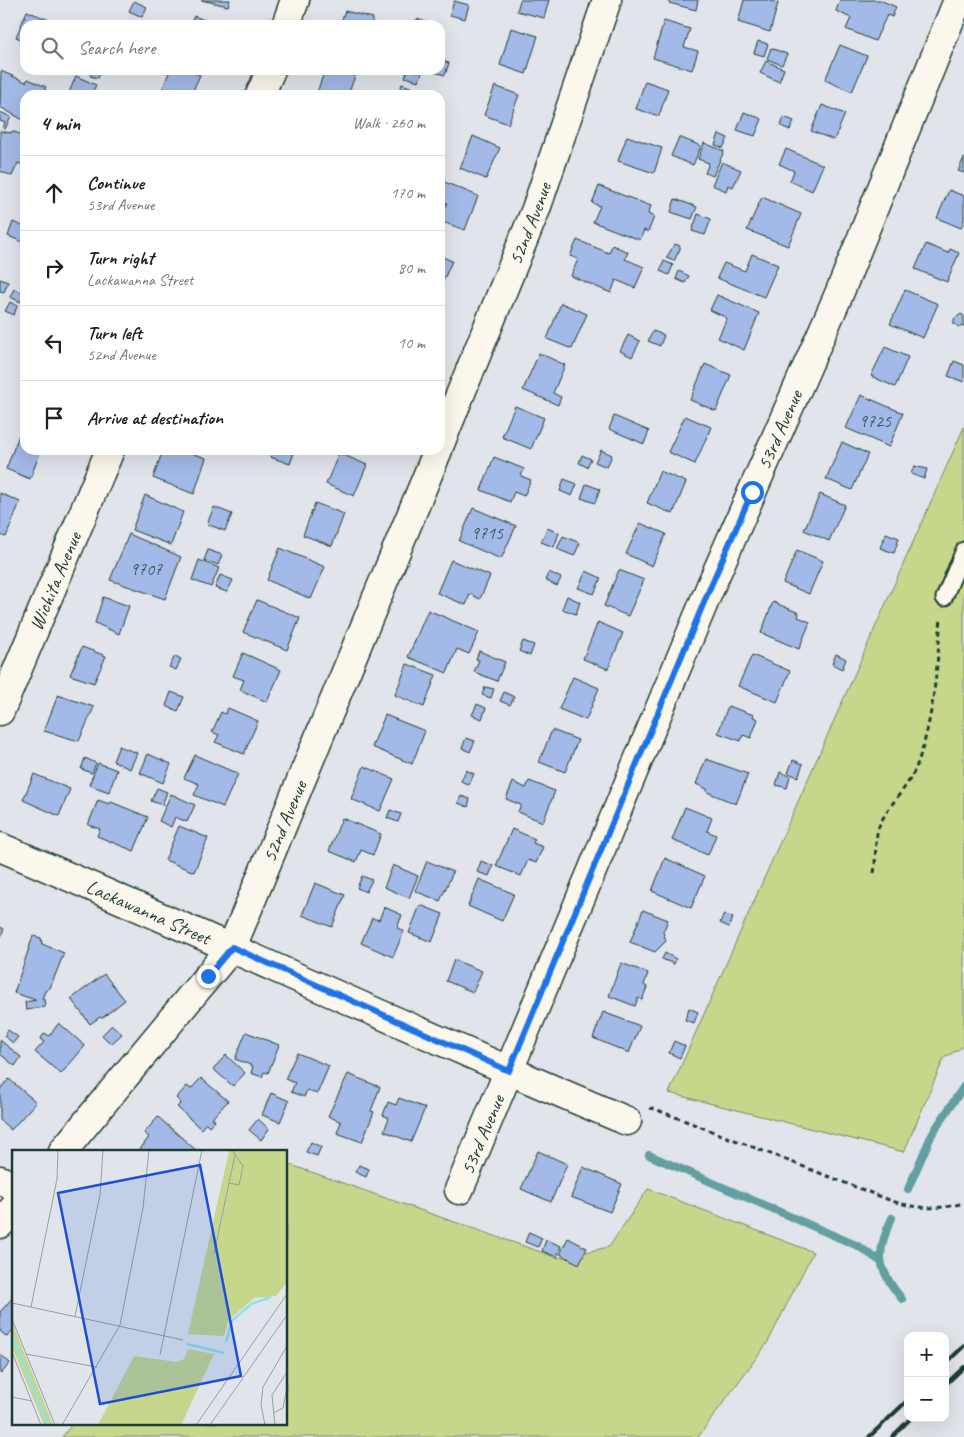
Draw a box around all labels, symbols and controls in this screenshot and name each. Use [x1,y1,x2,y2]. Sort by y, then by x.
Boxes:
search box [20,20,445,75]
icon: search [38,34,66,62]
text: Search here [78,36,155,60]
text: 4 min [40,110,80,136]
text: Walk · 260 m [353,113,425,133]
text: Continue [87,171,144,195]
street label: 52nd Avenue [502,178,557,268]
icon: ahead [40,179,68,207]
text: 170 m [391,183,425,203]
text: 53rd Avenue [87,195,154,215]
text: Turn right [87,246,154,270]
icon: right [40,254,68,282]
text: 80 m [398,258,425,278]
text: Lackawanna Street [87,270,193,290]
text: Turn left [87,321,142,345]
icon: left [40,329,68,357]
text: 10 m [398,333,425,353]
text: 52nd Avenue [87,345,156,365]
street label: 53rd Avenue [751,385,808,473]
icon: arrive [40,404,68,432]
text: Arrive at destination [87,406,223,430]
house number: 9725 [859,410,892,432]
route start [741,481,764,504]
house number: 9715 [471,522,504,544]
street label: Wichita Avenue [23,527,87,634]
house number: 9707 [130,558,163,580]
street label: 52nd Avenue [256,775,313,866]
street label: Lackawanna Street [83,873,217,951]
route end [197,965,220,988]
street label: 53rd Avenue [454,1090,510,1178]
inset map [12,1150,288,1424]
map controls [904,1332,949,1422]
button: + [904,1332,949,1377]
button: − [904,1377,949,1422]

